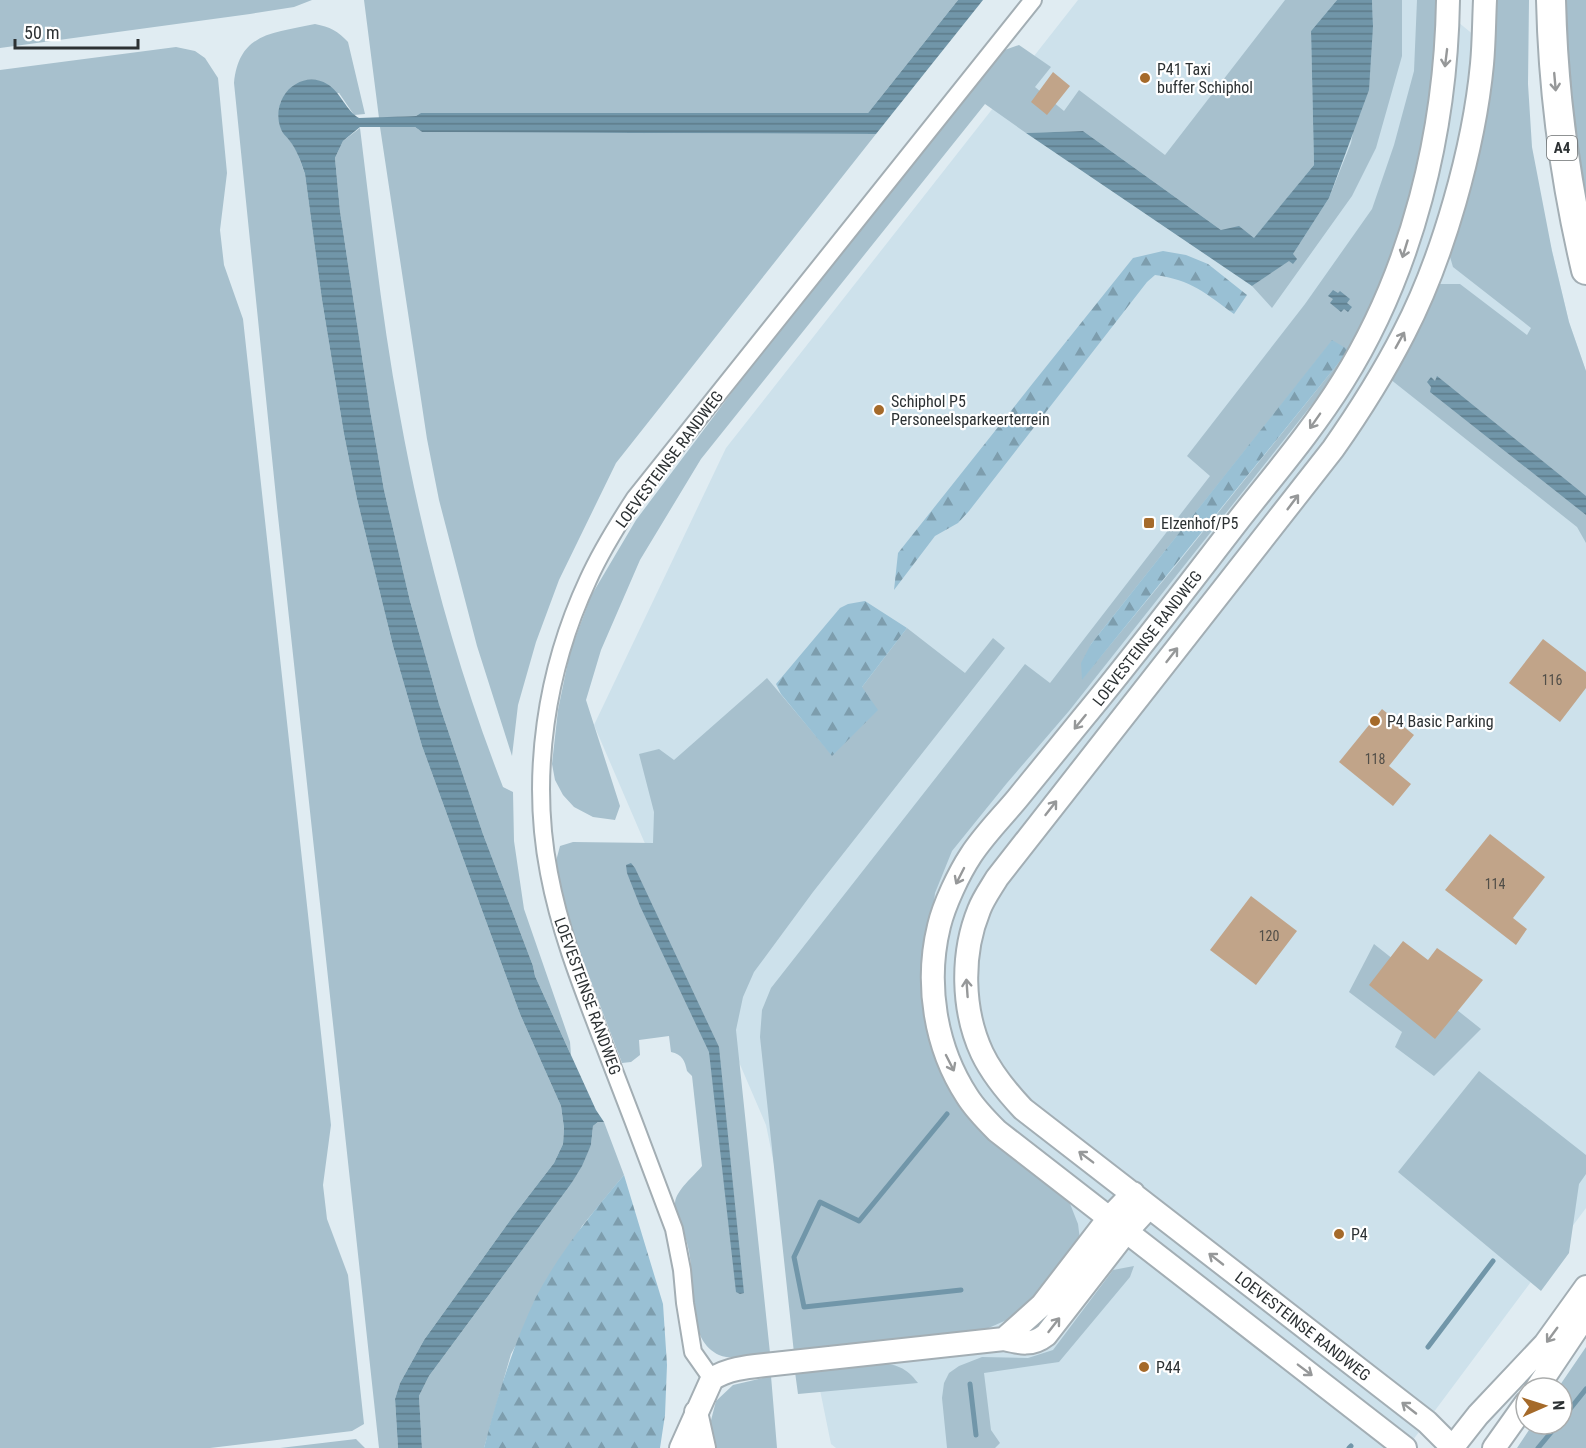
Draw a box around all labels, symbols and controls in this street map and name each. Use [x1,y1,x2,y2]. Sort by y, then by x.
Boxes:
scale bar [15,12,138,50]
text: 50 m [24,22,59,43]
one-way arrow [1440,48,1451,68]
place label: P41 Taxi buffer Schiphol [1157,60,1253,97]
marker: P41 Taxi buffer Schiphol [1138,71,1152,85]
one-way arrow [1550,71,1561,91]
road number: A4 [1547,136,1577,160]
one-way arrow [1399,239,1410,258]
one-way arrow [1395,331,1406,349]
street label: LOEVESTEINSE RANDWEG [612,387,727,531]
place label: Schiphol P5 Personeelsparkeerterrein [891,392,1050,429]
marker: Schiphol P5 Personeelsparkeerterrein [872,403,886,417]
one-way arrow [1309,412,1321,428]
one-way arrow [1286,494,1299,510]
place label: Elzenhof/P5 [1161,514,1238,533]
marker: Elzenhof/P5 [1142,516,1156,530]
street label: LOEVESTEINSE RANDWEG [1089,567,1206,710]
one-way arrow [1166,647,1179,663]
house number: 116 [1542,672,1562,688]
place label: P4 Basic Parking [1387,712,1494,731]
one-way arrow [1073,714,1086,730]
marker: P4 Basic Parking [1368,714,1382,728]
house number: 118 [1365,751,1385,767]
one-way arrow [1044,800,1057,816]
one-way arrow [954,866,965,884]
house number: 114 [1485,876,1505,892]
street label: LOEVESTEINSE RANDWEG [550,915,625,1078]
house number: 120 [1259,928,1279,944]
one-way arrow [962,979,973,999]
one-way arrow [945,1054,957,1072]
one-way arrow [1078,1151,1094,1164]
place label: P4 [1351,1225,1368,1244]
marker: P4 [1332,1227,1346,1241]
one-way arrow [1209,1253,1225,1266]
street label: LOEVESTEINSE RANDWEG [1231,1268,1374,1385]
one-way arrow [1048,1317,1061,1333]
one-way arrow [1546,1326,1558,1342]
place label: P44 [1156,1358,1181,1377]
marker: P44 [1137,1360,1151,1374]
one-way arrow [1296,1364,1312,1377]
north arrow [1514,1376,1574,1436]
text: N [1549,1400,1568,1411]
one-way arrow [1402,1401,1418,1414]

